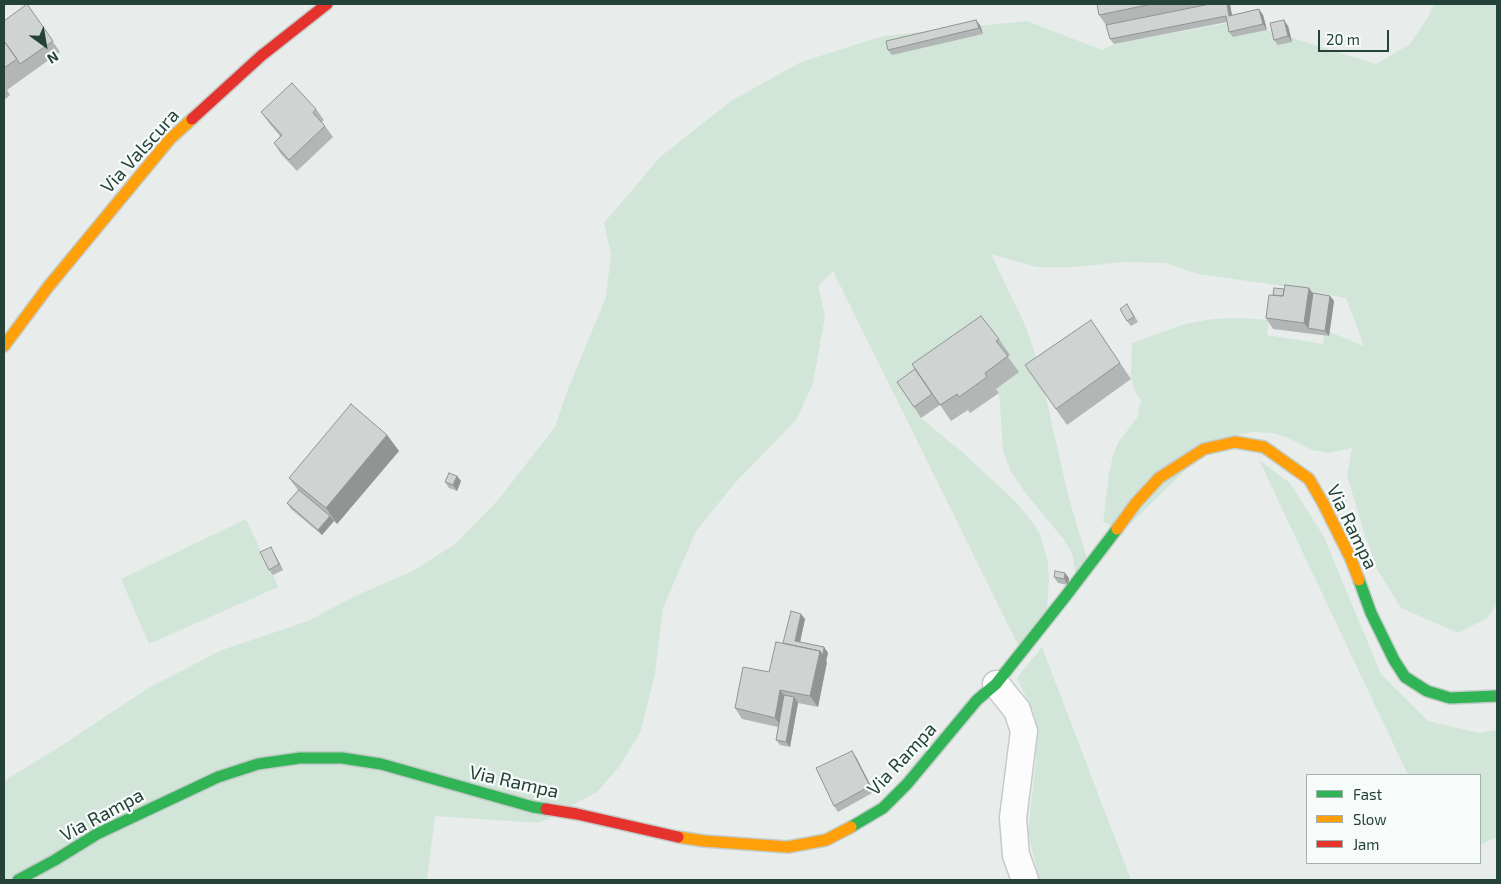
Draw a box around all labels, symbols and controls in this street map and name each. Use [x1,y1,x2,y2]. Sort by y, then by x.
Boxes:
north arrow [20,20,70,70]
scale bar [1321,20,1392,52]
text: 20 m [1326,30,1360,48]
text: N [44,48,62,68]
street label: Via Valscura [96,104,184,198]
street label: Via Rampa [1322,481,1382,573]
street label: Via Rampa [863,718,941,800]
street label: Via Rampa [467,761,561,803]
legend [1306,774,1481,864]
street label: Via Rampa [56,784,148,846]
text: Fast [1353,785,1382,803]
text: Slow [1353,810,1387,828]
text: Jam [1353,835,1379,853]

